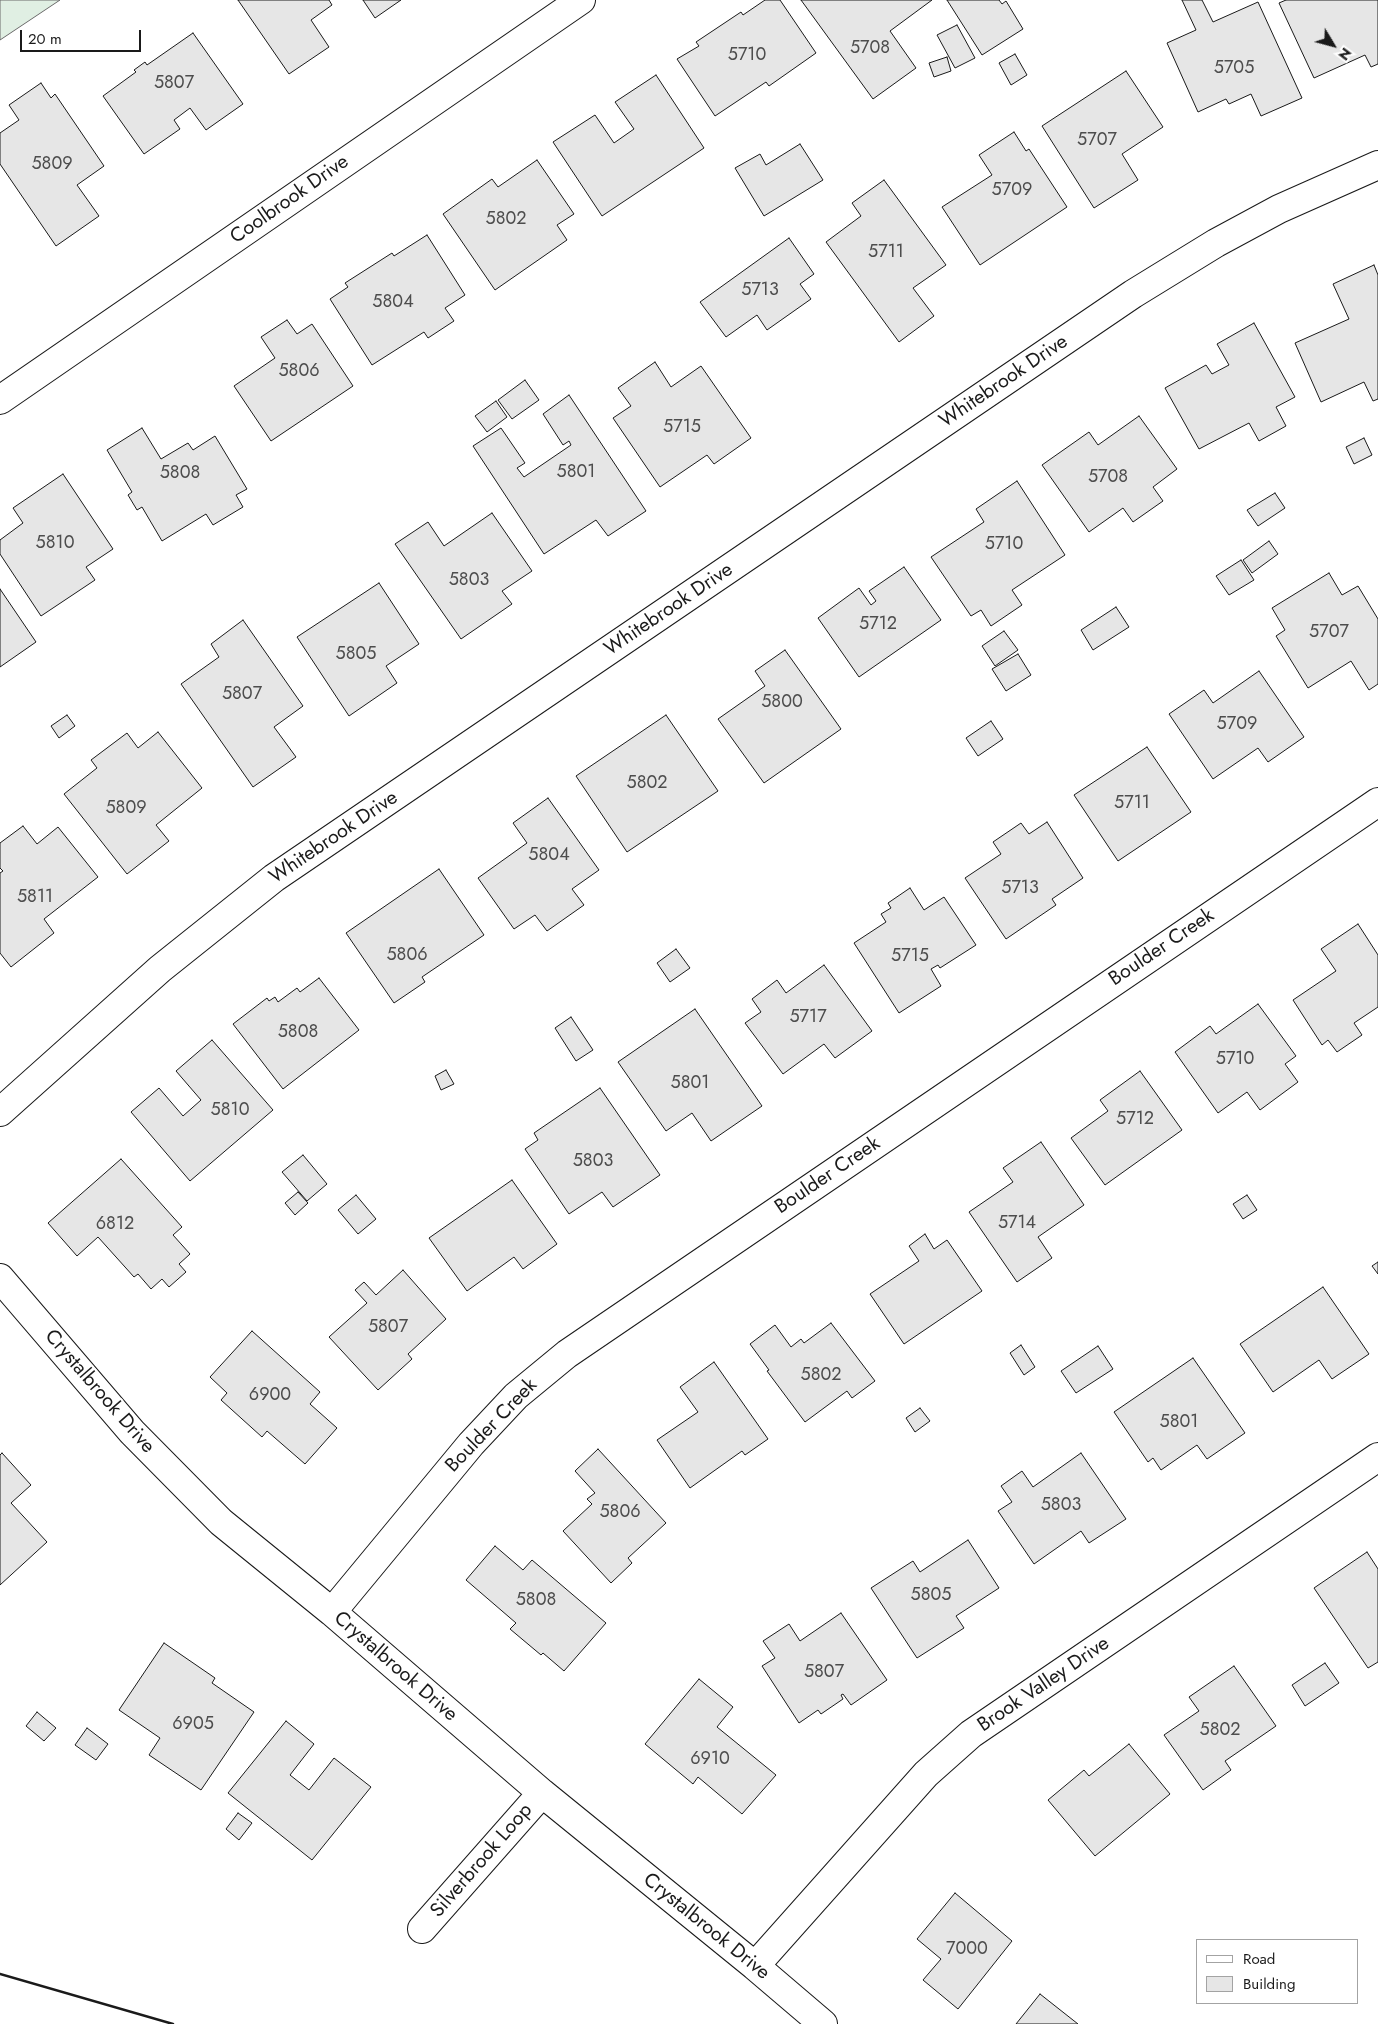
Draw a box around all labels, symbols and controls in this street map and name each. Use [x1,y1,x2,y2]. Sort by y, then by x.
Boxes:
scale bar [22,20,144,52]
north arrow [1308,20,1358,70]
text: 20 m [28,28,62,50]
house number: 5708 [850,38,890,60]
text: N [1334,44,1356,64]
house number: 5710 [728,45,766,67]
house number: 5705 [1214,58,1254,80]
house number: 5807 [154,73,194,95]
house number: 5707 [1077,130,1117,152]
street label: Coolbrook Drive [226,150,354,250]
house number: 5809 [31,154,73,176]
house number: 5709 [992,180,1032,202]
house number: 5802 [485,209,527,231]
house number: 5711 [868,242,904,264]
house number: 5713 [741,280,779,302]
house number: 5804 [372,292,414,314]
street label: Whitebrook Drive [935,330,1073,434]
house number: 5806 [278,361,320,383]
house number: 5715 [663,417,701,439]
house number: 5801 [557,462,595,484]
house number: 5808 [160,463,200,485]
house number: 5708 [1088,467,1128,489]
house number: 5810 [36,533,74,555]
house number: 5710 [985,534,1023,556]
street label: Whitebrook Drive [600,558,738,662]
house number: 5803 [449,570,489,592]
house number: 5712 [859,614,897,636]
house number: 5707 [1309,622,1349,644]
house number: 5805 [336,644,376,666]
house number: 5807 [222,684,262,706]
house number: 5800 [761,692,803,714]
house number: 5709 [1217,714,1257,736]
house number: 5802 [626,773,668,795]
street label: Whitebrook Drive [265,786,403,890]
house number: 5711 [1114,793,1150,815]
house number: 5809 [105,798,147,820]
house number: 5804 [528,845,570,867]
house number: 5713 [1001,878,1039,900]
house number: 5811 [17,887,53,909]
street label: Boulder Creek [1105,904,1219,992]
house number: 5806 [386,945,428,967]
house number: 5715 [891,946,929,968]
house number: 5717 [789,1007,827,1029]
house number: 5808 [278,1022,318,1044]
house number: 5710 [1216,1049,1254,1071]
house number: 5801 [671,1073,709,1095]
house number: 5810 [211,1100,249,1122]
house number: 5712 [1116,1109,1154,1131]
street label: Boulder Creek [771,1132,885,1220]
house number: 5803 [573,1151,613,1173]
house number: 5714 [998,1213,1036,1235]
house number: 6812 [96,1214,134,1236]
house number: 5807 [368,1317,408,1339]
street label: Crystalbrook Drive [39,1325,159,1459]
house number: 5802 [800,1365,842,1387]
street label: Boulder Creek [441,1374,543,1478]
house number: 6900 [249,1385,291,1407]
house number: 5801 [1160,1412,1198,1434]
house number: 5803 [1041,1495,1081,1517]
house number: 5806 [599,1502,641,1524]
house number: 5805 [911,1585,951,1607]
house number: 5808 [516,1590,556,1612]
street label: Crystalbrook Drive [328,1607,462,1727]
street label: Brook Valley Drive [974,1632,1114,1738]
house number: 5807 [804,1662,844,1684]
house number: 6905 [172,1714,214,1736]
house number: 5802 [1199,1720,1241,1742]
house number: 6910 [690,1749,730,1771]
street label: Silverbrook Loop [426,1799,538,1923]
street label: Crystalbrook Drive [638,1869,774,1985]
house number: 7000 [946,1939,988,1961]
legend [1196,1939,1358,2004]
text: Road [1243,1948,1275,1970]
text: Building [1243,1973,1295,1995]

